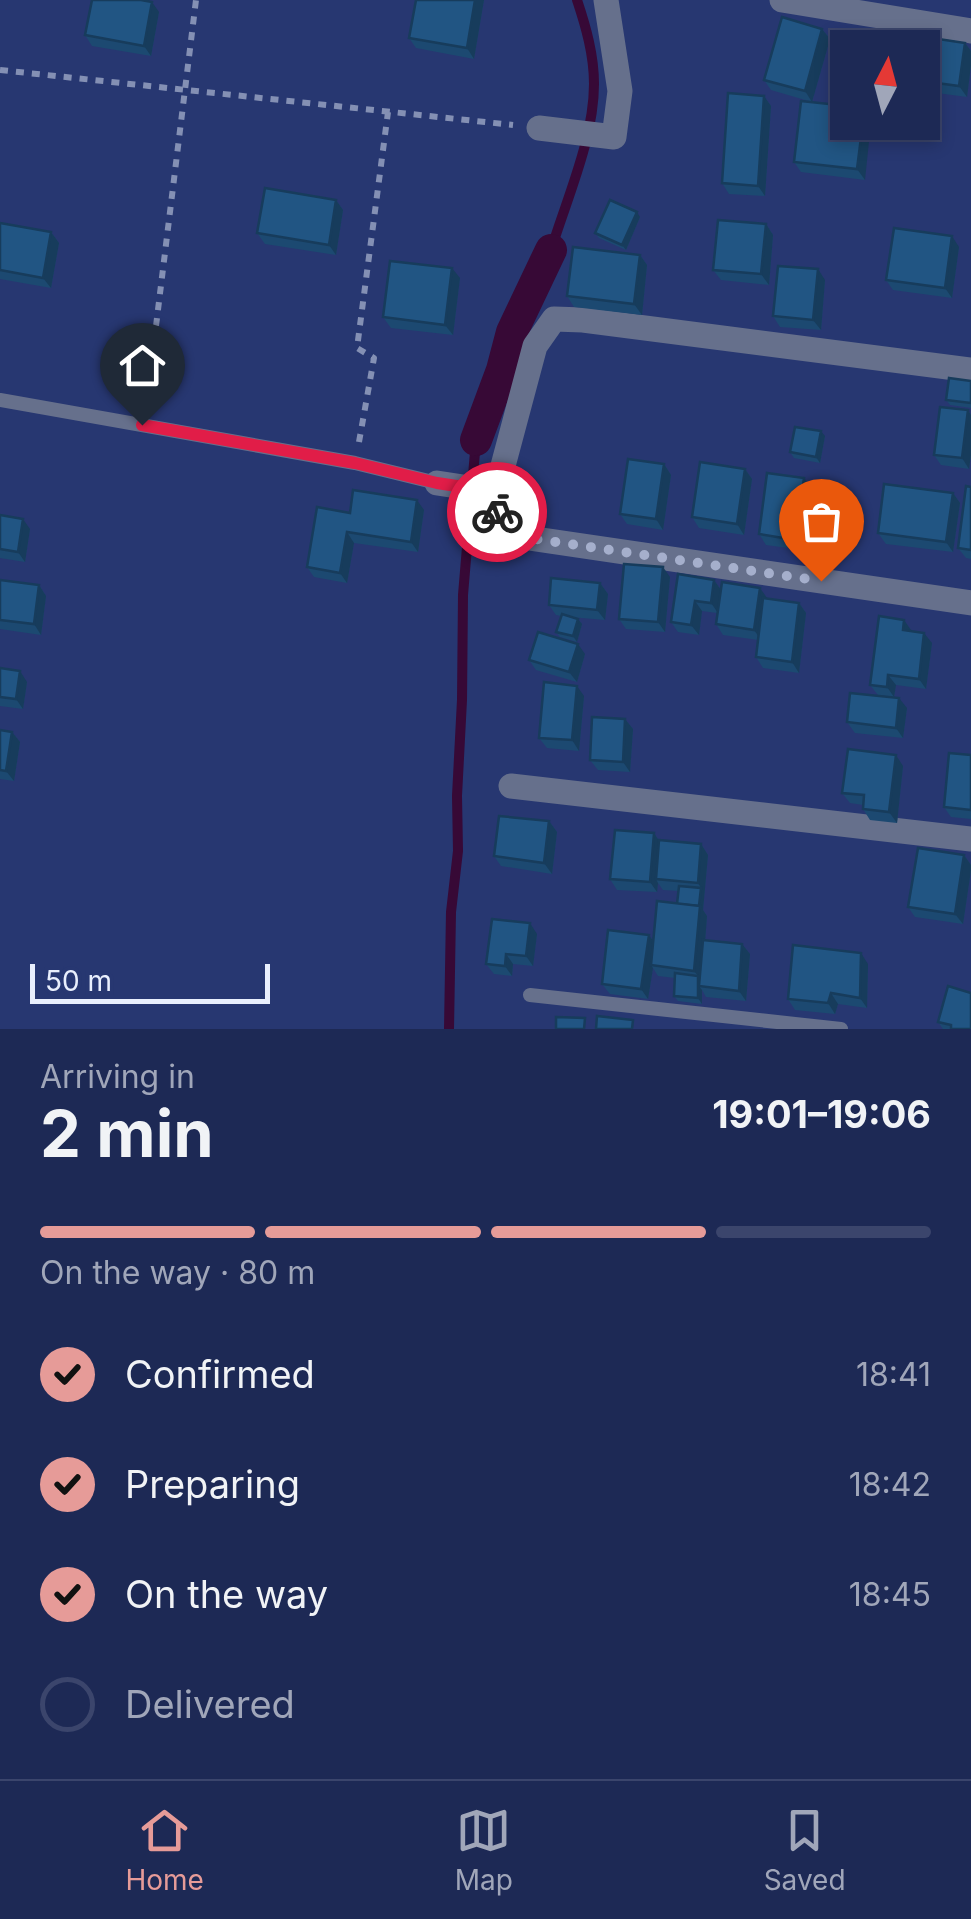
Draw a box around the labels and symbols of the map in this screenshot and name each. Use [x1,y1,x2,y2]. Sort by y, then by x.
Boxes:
north arrow [830,30,940,140]
pin [100,323,185,426]
courier [447,462,547,562]
pin [779,479,864,582]
scale bar [30,959,270,1004]

